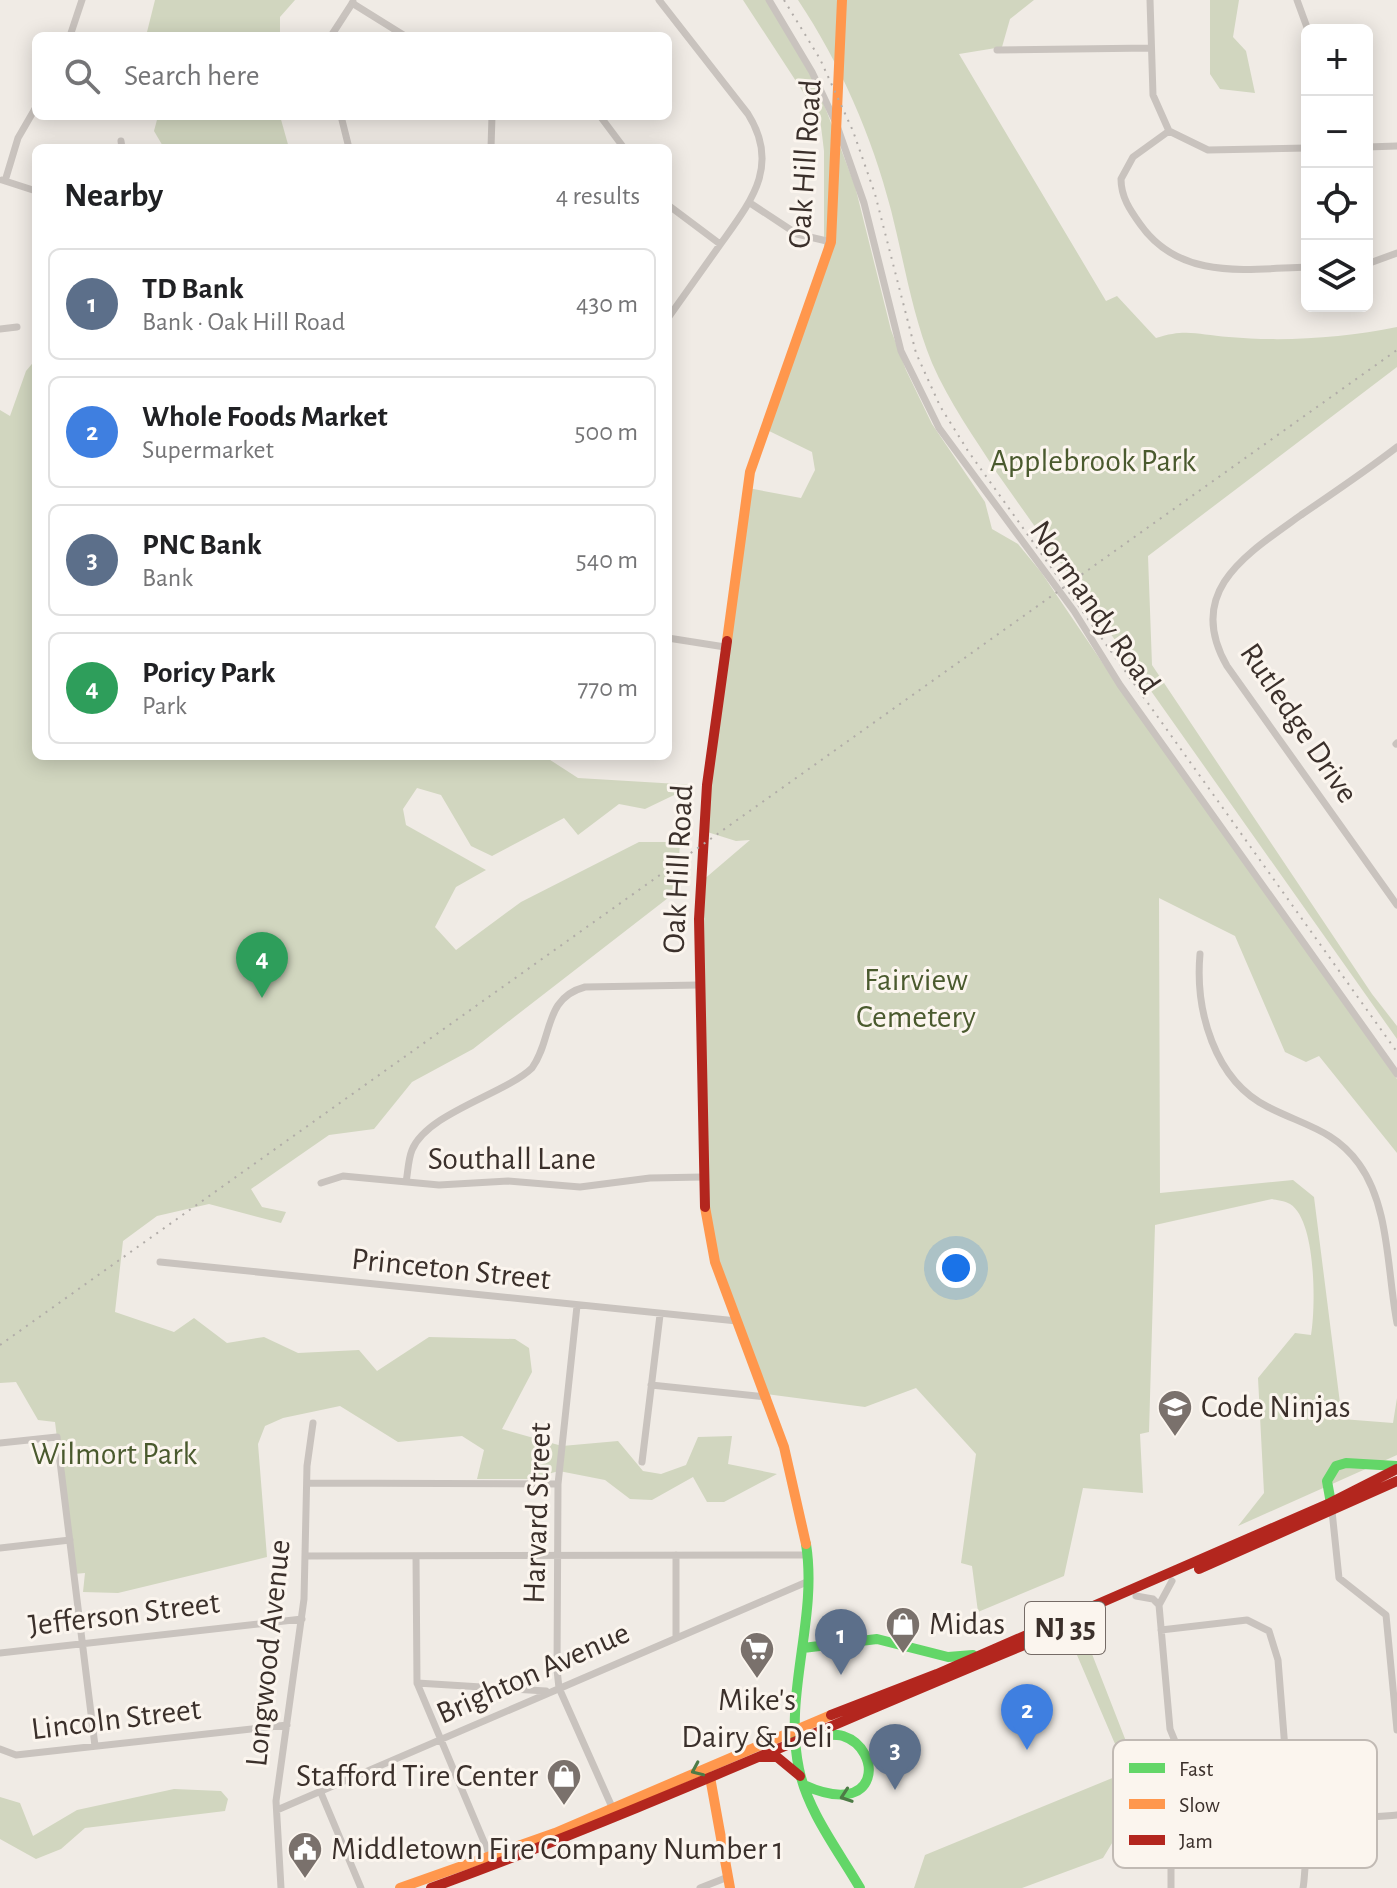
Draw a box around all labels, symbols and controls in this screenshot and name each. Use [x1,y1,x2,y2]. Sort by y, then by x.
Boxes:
map controls [1301,24,1373,312]
button: + [1301,24,1373,96]
search box [32,32,672,120]
icon: search [60,54,104,98]
text: Search here [124,61,260,91]
street label: Oak Hill Road [783,78,827,250]
button: − [1301,96,1373,168]
button: locate [1301,168,1373,240]
text: Nearby [64,179,163,213]
text: 4 results [556,183,640,209]
button: layers [1301,240,1373,312]
text: TD Bank [142,274,244,304]
text: 1 [87,291,97,317]
text: 430 m [576,291,638,317]
text: Bank · Oak Hill Road [142,309,345,335]
text: Whole Foods Market [142,402,388,432]
text: 2 [86,419,98,445]
text: 500 m [575,419,638,445]
text: Supermarket [142,437,274,463]
park label: Applebrook Park [990,445,1196,477]
street label: Normandy Road [1024,515,1166,699]
text: PNC Bank [142,530,262,560]
text: 3 [86,547,98,573]
text: 540 m [576,547,638,573]
text: Bank [142,565,193,591]
street label: Rutledge Drive [1234,637,1364,809]
text: Poricy Park [142,658,275,688]
text: 4 [85,675,99,701]
text: 770 m [577,675,638,701]
text: Park [142,693,187,719]
street label: Oak Hill Road [658,784,698,954]
pin: 4 [236,932,288,998]
park label: Fairview Cemetery [856,964,976,1033]
street label: Southall Lane [428,1143,596,1175]
street label: Princeton Street [350,1243,552,1295]
your location [936,1248,976,1288]
school or university icon: Code Ninjas [1156,1388,1194,1438]
place label: Code Ninjas [1201,1391,1351,1423]
street label: Harvard Street [518,1422,556,1604]
park label: Wilmort Park [31,1438,198,1470]
street label: Longwood Avenue [240,1538,296,1768]
street label: Jefferson Street [27,1586,221,1642]
road number: NJ 35 [1025,1602,1105,1654]
shop icon: Midas [884,1605,922,1655]
place label: Midas [929,1608,1005,1640]
pin: 1 [815,1609,867,1675]
street label: Brighton Avenue [432,1616,634,1730]
supermarket icon: Mike's Dairy & Deli [738,1630,776,1680]
place label: Mike's Dairy & Deli [681,1684,833,1753]
pin: 2 [1001,1684,1053,1750]
street label: Lincoln Street [29,1693,203,1745]
pin: 3 [869,1724,921,1790]
legend [1113,1740,1377,1868]
shop icon: Stafford Tire Center [545,1757,583,1807]
text: Fast [1179,1758,1213,1780]
place label: Stafford Tire Center [296,1760,539,1792]
one-way arrow [691,1761,705,1777]
one-way arrow [840,1786,854,1802]
text: Slow [1179,1794,1220,1816]
public building icon: Middletown Fire Company Number 1 [286,1830,324,1880]
text: Jam [1179,1830,1213,1852]
place label: Middletown Fire Company Number 1 [331,1833,784,1865]

